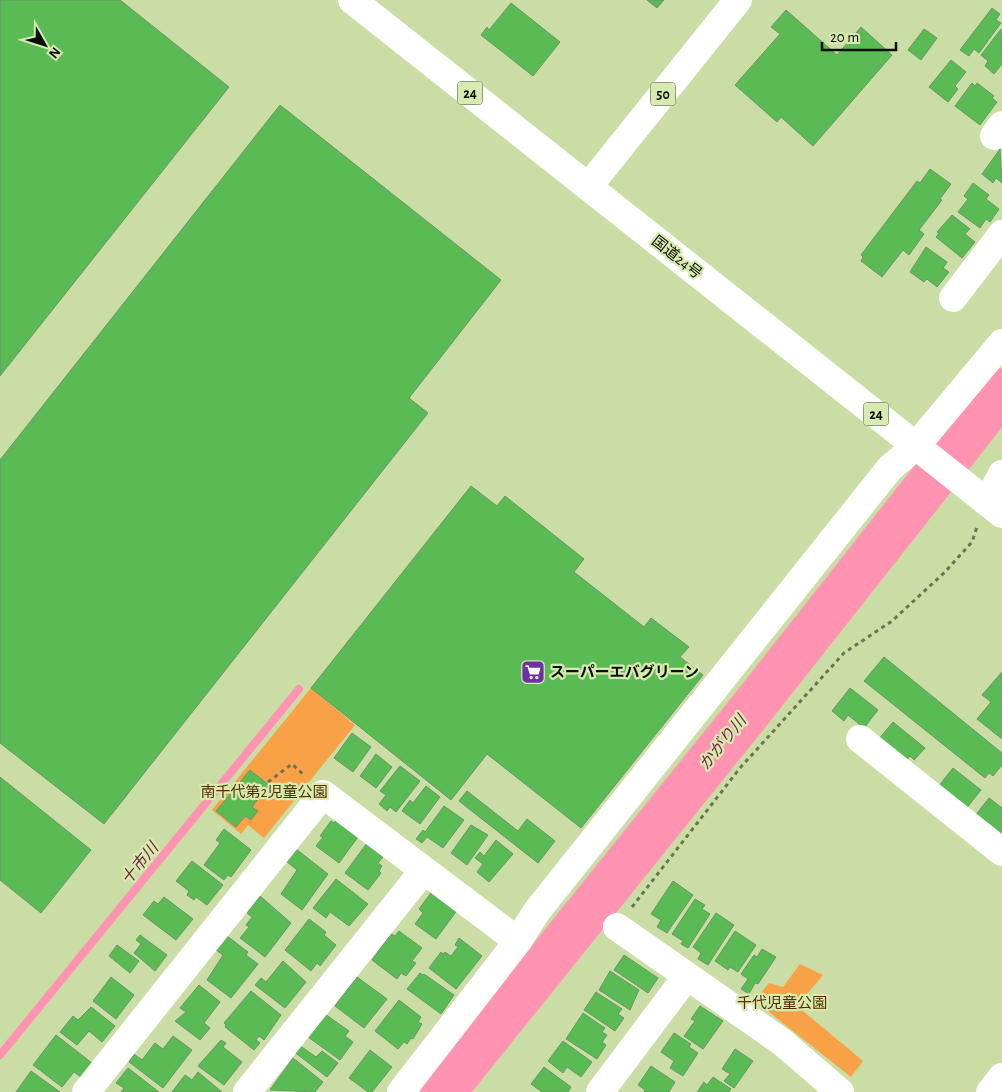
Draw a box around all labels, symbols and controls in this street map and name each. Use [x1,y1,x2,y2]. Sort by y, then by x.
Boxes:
north arrow [20,20,70,70]
scale bar [822,20,896,52]
text: 20 m [830,30,859,45]
text: N [46,44,63,61]
road number: 24 [458,82,482,105]
road number: 50 [650,82,676,106]
street label: 国道24号 [649,233,705,281]
road number: 24 [864,402,888,426]
supermarket icon: スーパーエバグリーン [520,659,546,685]
place label: スーパーエバグリーン [550,664,699,680]
water label: かがり川 [696,711,750,773]
park label: 南千代第2児童公園 [201,783,327,800]
water label: 十市川 [118,838,162,887]
park label: 千代児童公園 [737,994,827,1011]

